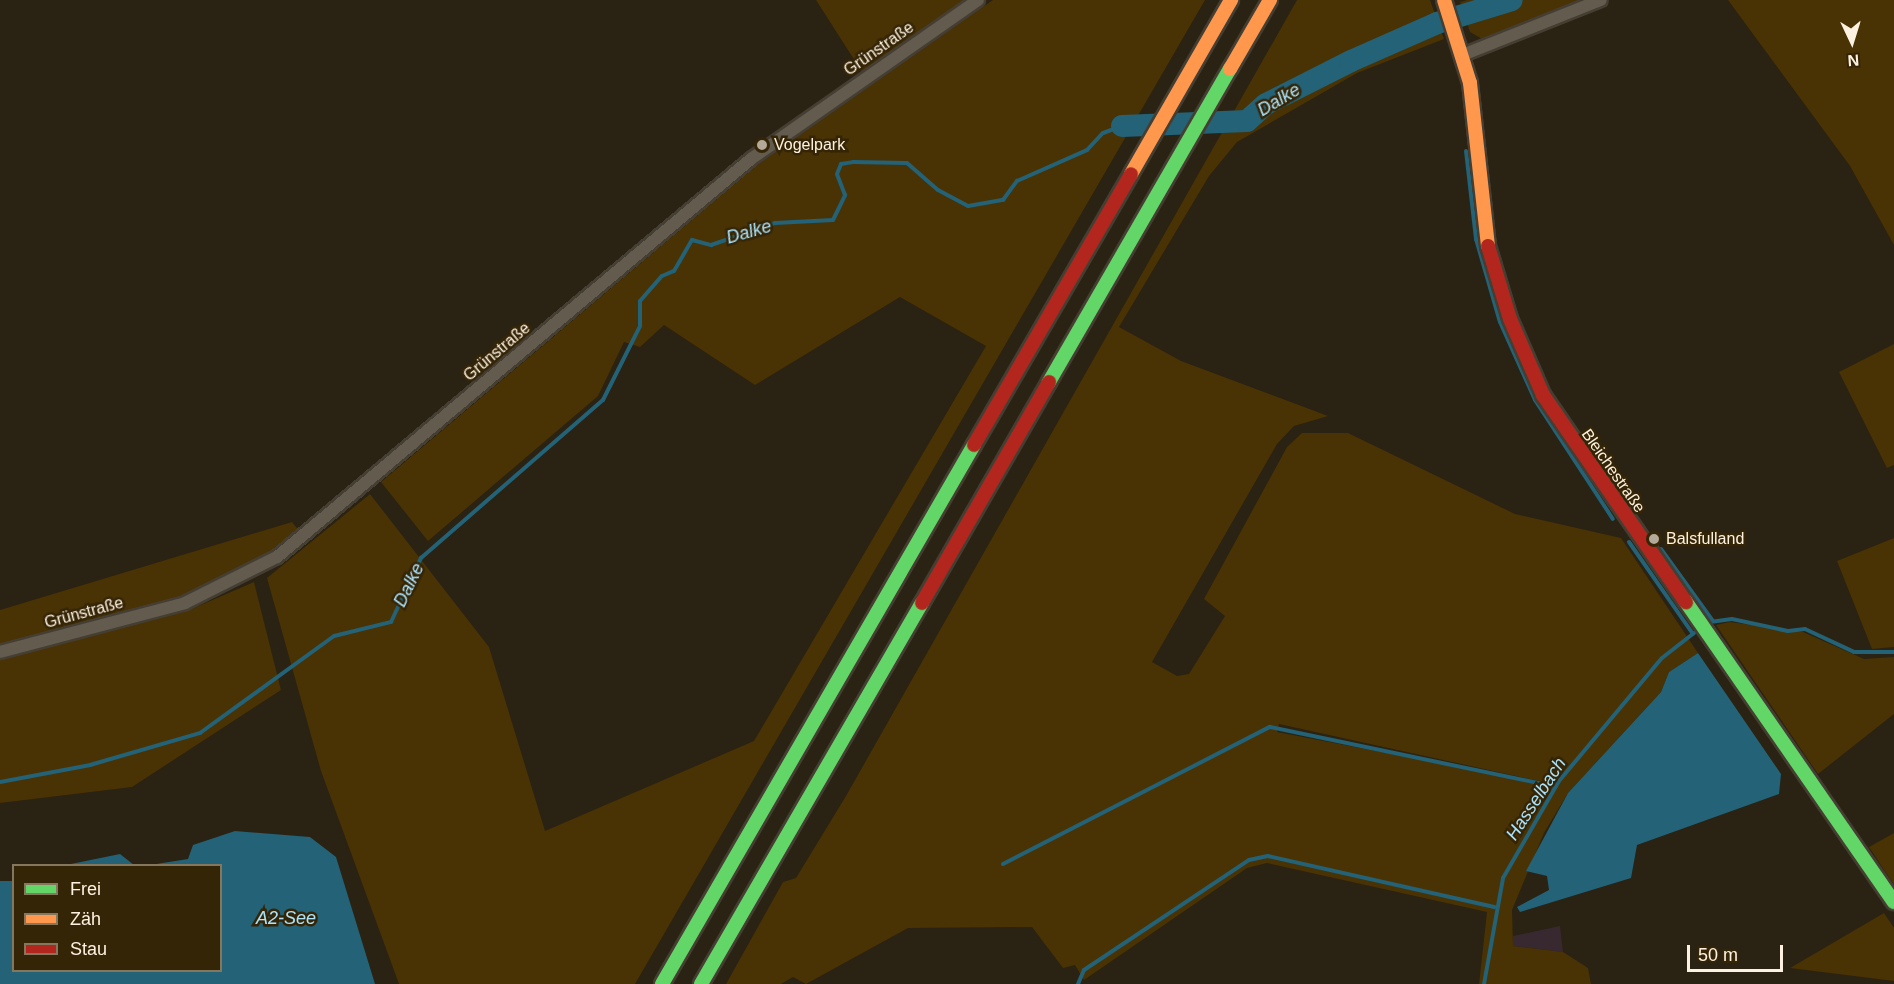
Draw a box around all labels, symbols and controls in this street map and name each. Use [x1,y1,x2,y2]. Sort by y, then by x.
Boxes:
north arrow [1822,12,1882,72]
street label: Grünstraße [840,18,918,80]
text: N [1847,52,1860,69]
water label: Dalke [1254,79,1304,121]
place label: Vogelpark [774,135,845,155]
marker: Vogelpark [755,138,769,152]
water label: Dalke [724,215,774,249]
street label: Grünstraße [460,319,534,385]
street label: Bleichestraße [1577,425,1649,517]
place label: Balsfulland [1666,529,1744,549]
marker: Balsfulland [1647,532,1661,546]
water label: Dalke [389,560,429,610]
street label: Grünstraße [42,593,126,633]
water label: Hasselbach [1501,754,1571,844]
legend [12,864,222,972]
text: Frei [70,879,101,899]
water label: A2-See [256,907,316,929]
text: Zäh [70,909,101,929]
scale bar [1690,933,1786,971]
text: Stau [70,939,107,959]
text: 50 m [1698,945,1738,965]

